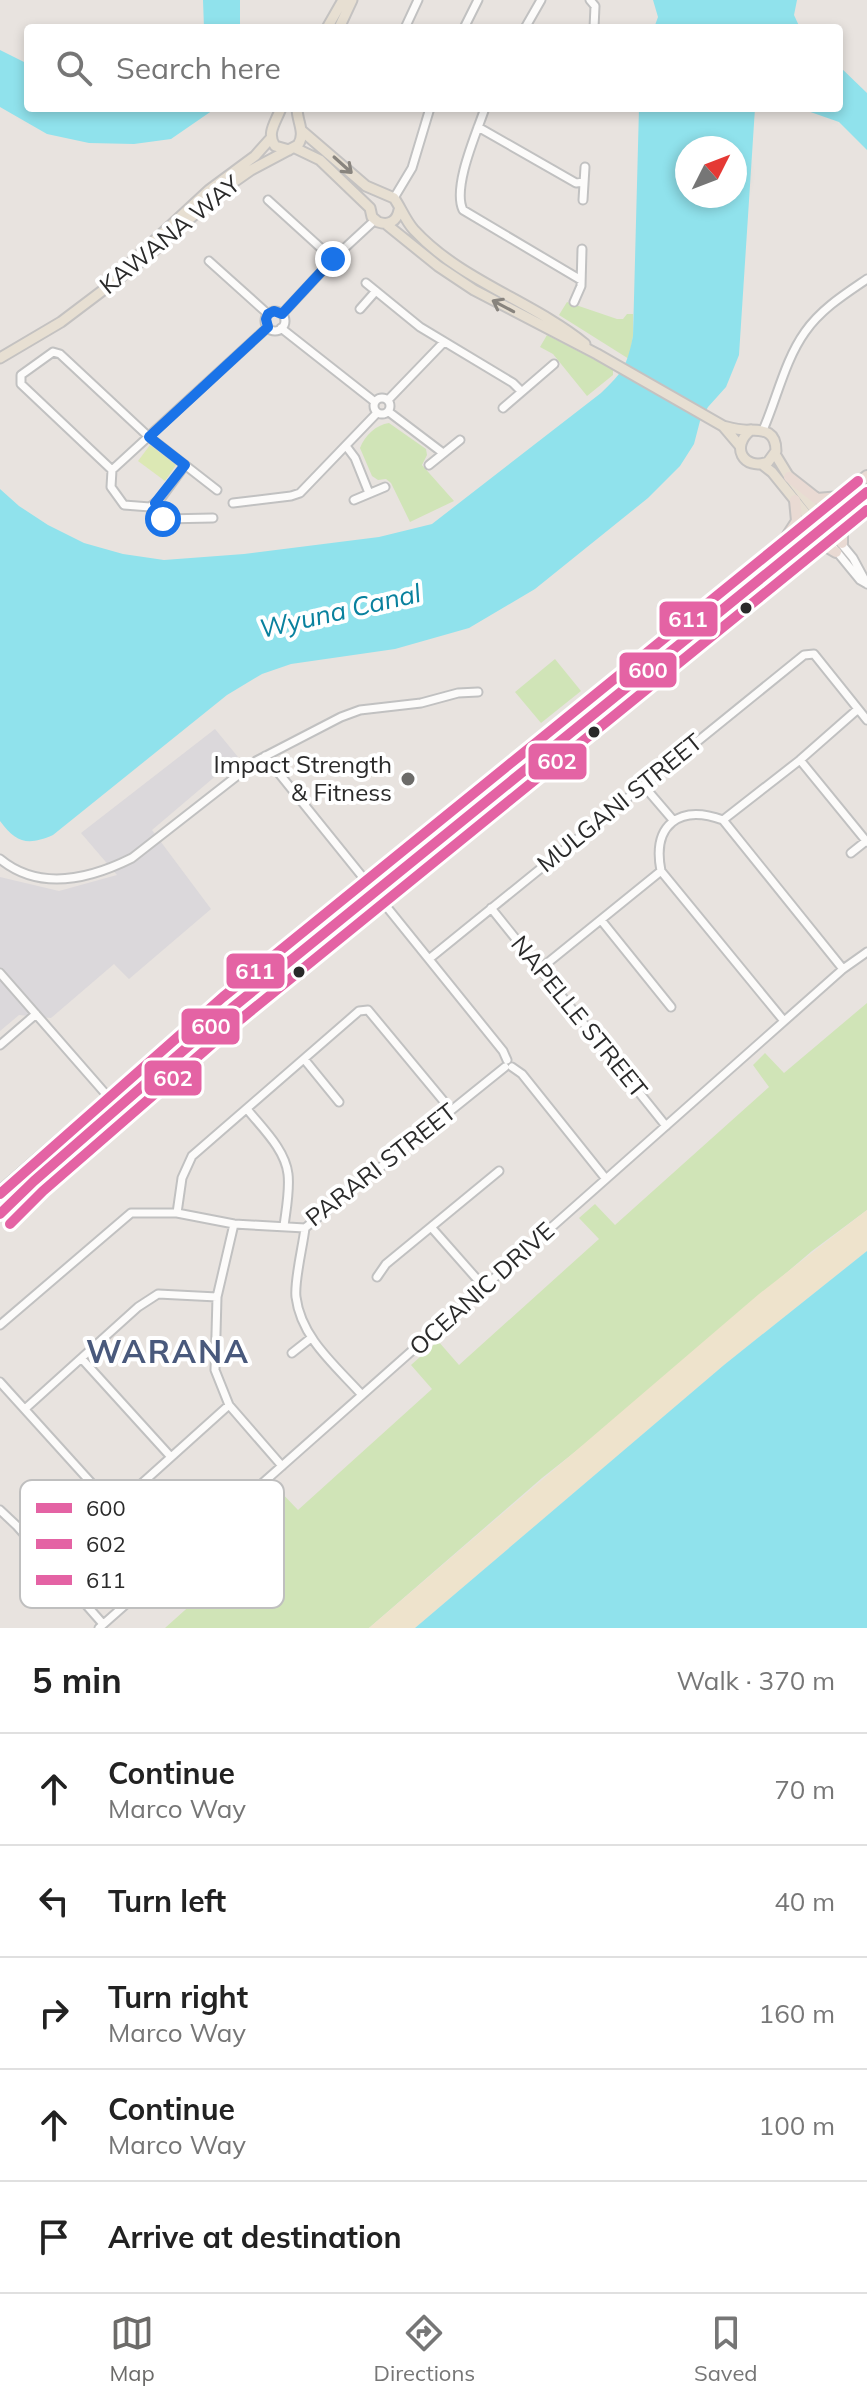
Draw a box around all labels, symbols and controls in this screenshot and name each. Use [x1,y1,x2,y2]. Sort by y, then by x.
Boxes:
search box [24,24,843,112]
icon: search [52,46,96,90]
text: Search here [116,49,281,87]
north arrow [675,136,747,208]
one-way arrow [332,155,352,173]
street label: KAWANA WAY [93,168,246,300]
route end [315,241,351,277]
one-way arrow [491,298,515,313]
route start [145,501,181,537]
water label: Wyuna Canal [256,576,425,645]
line badge: 611 [658,600,719,638]
unlabelled marker [738,600,754,616]
text: 611 [668,605,708,633]
line badge: 600 [618,651,678,689]
text: 600 [628,656,668,684]
unlabelled marker [586,724,602,740]
street label: MULGANI STREET [531,726,708,878]
line badge: 602 [527,742,588,781]
text: 602 [537,747,577,775]
place label: Impact Strength & Fitness [213,749,392,807]
marker: Impact Strength & Fitness [399,770,417,788]
street label: NAPELLE STREET [505,929,655,1104]
line badge: 611 [225,952,286,990]
text: 611 [235,957,275,985]
unlabelled marker [291,964,307,980]
line badge: 600 [180,1007,241,1046]
text: 600 [191,1012,231,1040]
line badge: 602 [143,1059,203,1097]
text: 602 [153,1064,193,1092]
street label: PARARI STREET [299,1096,462,1232]
street label: OCEANIC DRIVE [403,1215,560,1361]
district label: WARANA [86,1331,250,1371]
legend [20,1480,284,1608]
text: 600 [86,1494,126,1522]
text: 602 [86,1530,126,1558]
text: 611 [86,1566,126,1594]
text: 5 min [32,1659,122,1702]
text: Walk · 370 m [676,1664,835,1697]
text: Continue [108,1754,235,1792]
icon: ahead [32,1767,76,1811]
text: 70 m [774,1773,835,1806]
text: Marco Way [108,1792,246,1825]
icon: left [32,1879,76,1923]
text: Turn left [108,1882,226,1920]
text: 40 m [774,1885,835,1918]
text: Turn right [108,1978,248,2016]
icon: right [32,1991,76,2035]
text: 160 m [759,1997,835,2030]
text: Marco Way [108,2016,246,2049]
text: Continue [108,2090,235,2128]
icon: ahead [32,2103,76,2147]
text: 100 m [759,2109,835,2142]
text: Marco Way [108,2128,246,2161]
icon: arrive [32,2215,76,2259]
text: Arrive at destination [108,2218,402,2256]
tab: Map [109,2311,155,2387]
tab: Directions [374,2311,475,2387]
tab: Saved [694,2311,758,2387]

